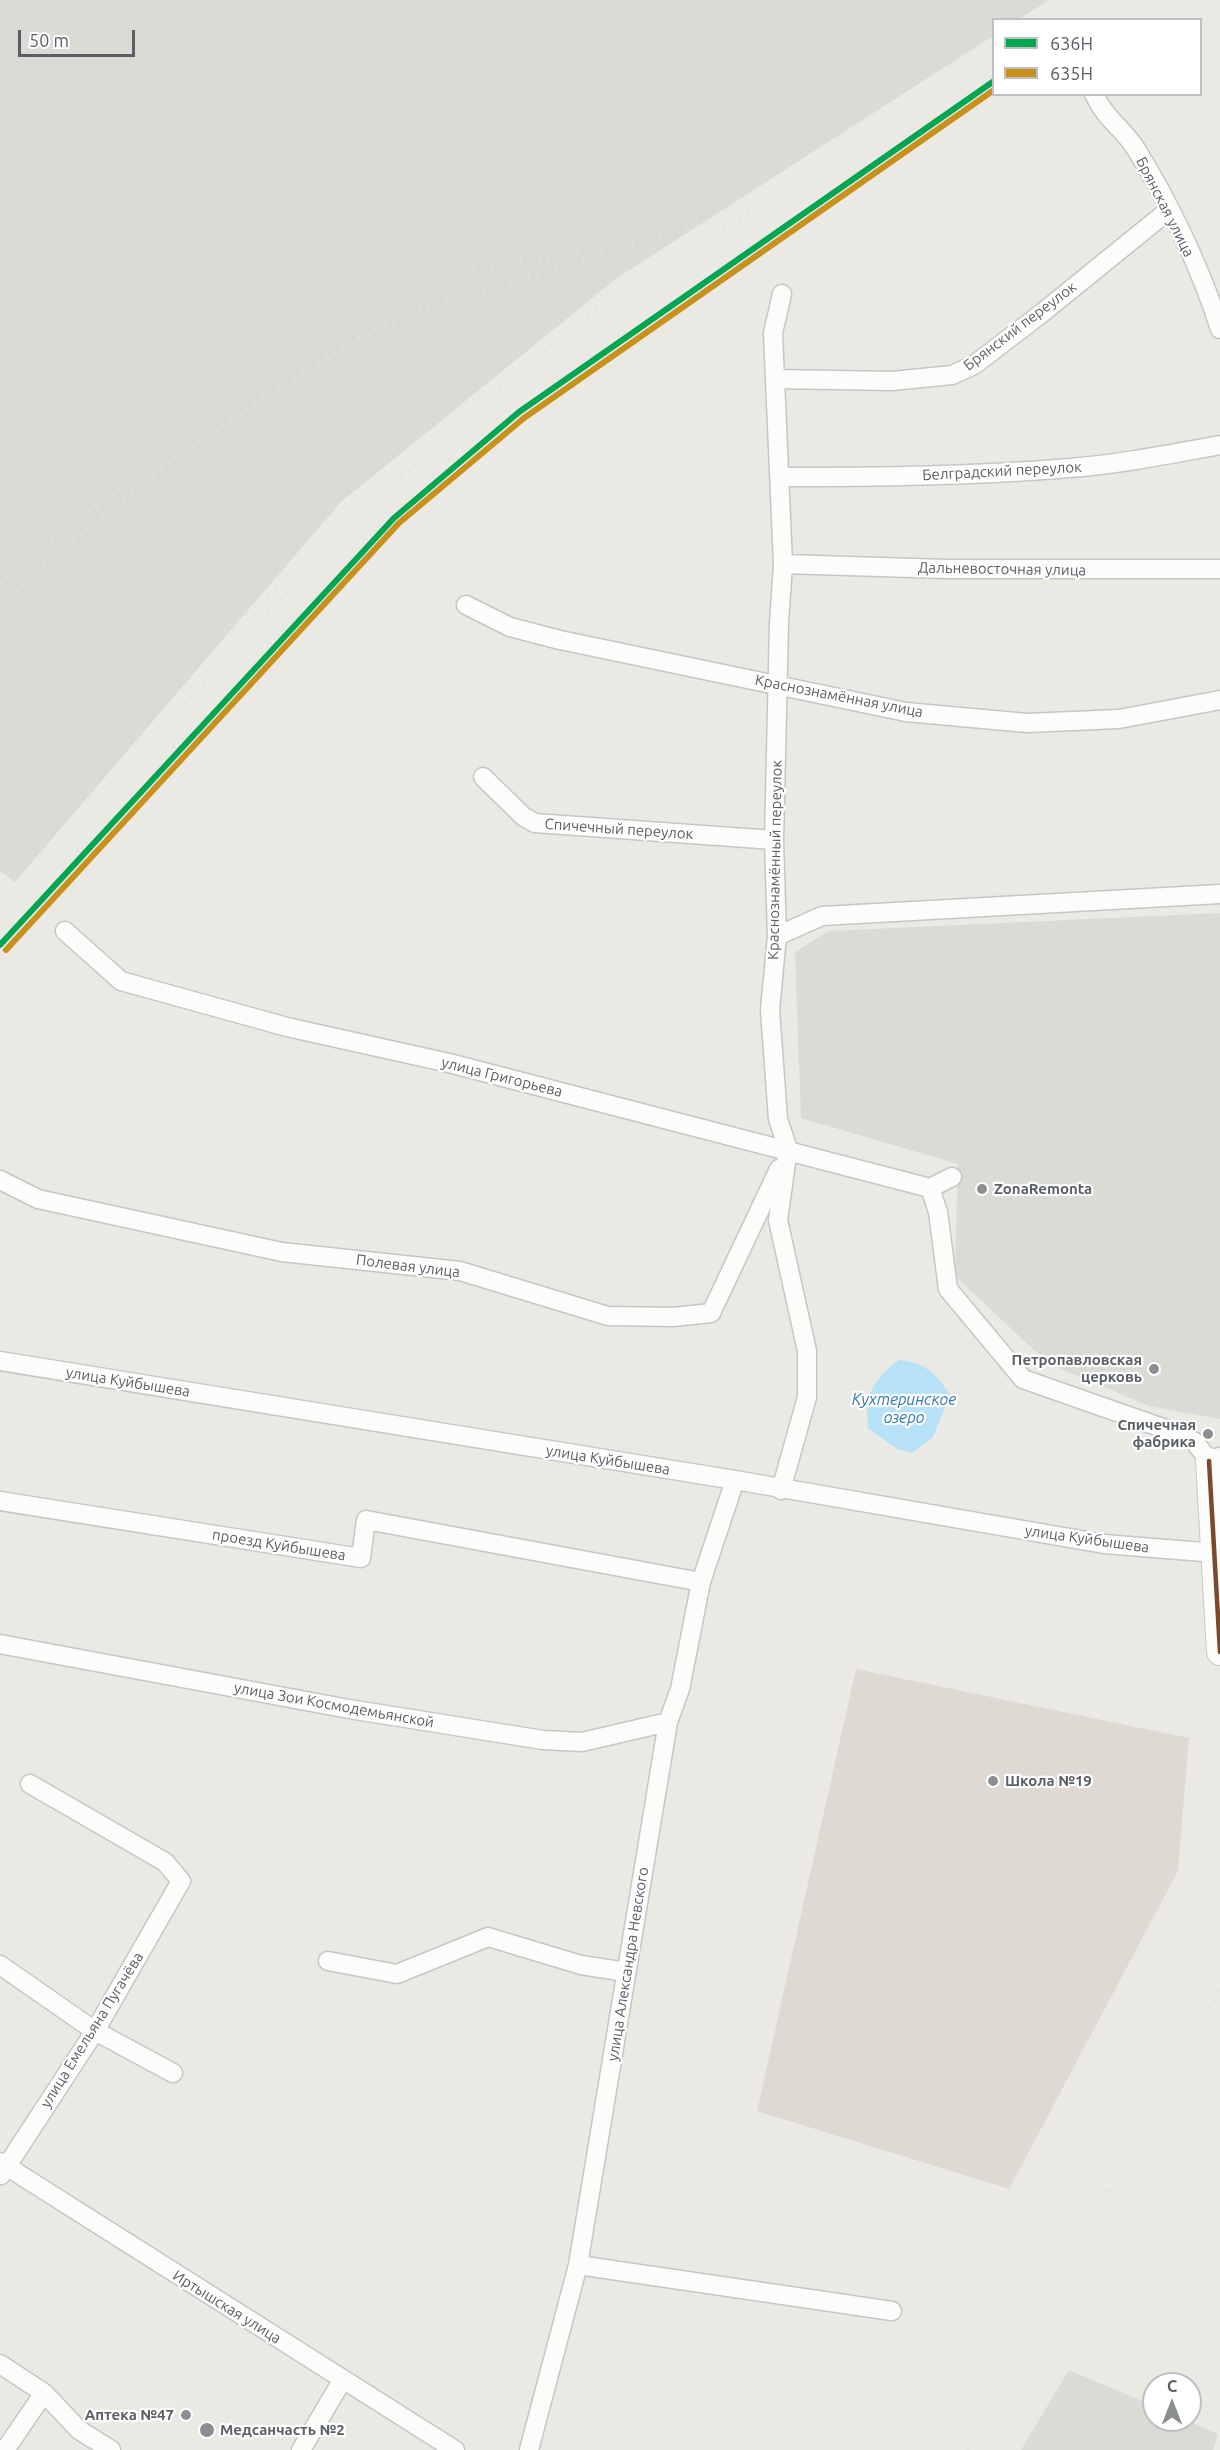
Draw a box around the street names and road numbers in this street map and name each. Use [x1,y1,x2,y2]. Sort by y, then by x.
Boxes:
street label: Брянская улица [1132,154,1198,260]
street label: Брянский переулок [960,278,1080,374]
street label: Белградский переулок [922,458,1082,484]
street label: Дальневосточная улица [918,559,1086,579]
street label: Краснознамённая улица [754,671,924,721]
street label: Краснознамённый переулок [764,760,786,960]
street label: Спичечный переулок [544,815,694,843]
street label: улица Григорьева [440,1053,564,1101]
street label: Полевая улица [355,1251,461,1281]
street label: улица Куйбышева [65,1363,191,1401]
street label: улица Куйбышева [545,1441,671,1479]
street label: улица Куйбышева [1024,1521,1150,1557]
street label: проезд Куйбышева [211,1526,347,1564]
street label: улица Зои Космодемьянской [232,1679,436,1731]
street label: улица Александра Невского [604,1866,652,2062]
street label: улица Емельяна Пугачёва [37,1949,147,2111]
street label: Иртышская улица [169,2266,285,2348]

